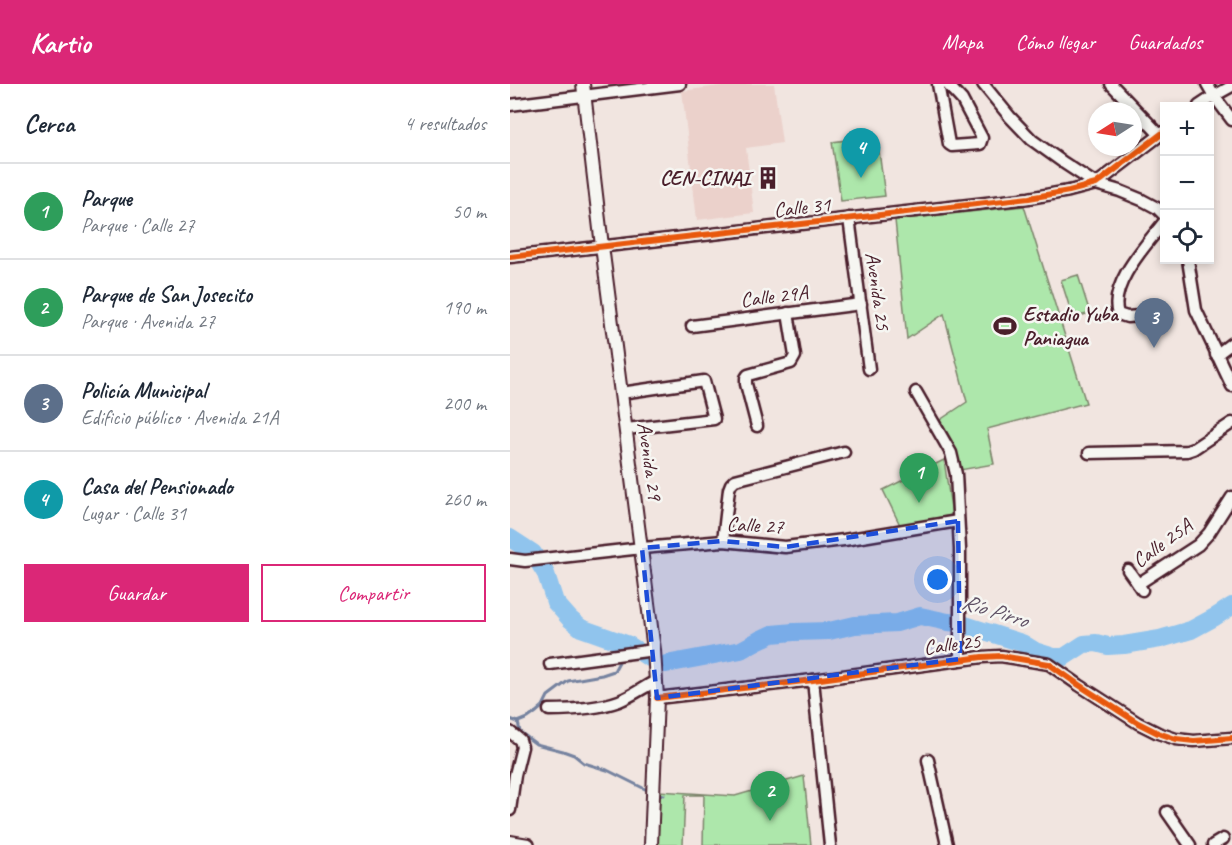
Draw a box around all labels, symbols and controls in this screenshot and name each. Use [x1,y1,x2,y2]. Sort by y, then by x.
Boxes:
text: Kartio [30,25,91,60]
text: Mapa [942,29,983,55]
text: Cómo llegar [1016,29,1095,55]
text: Guardados [1128,29,1202,55]
north arrow [1088,102,1142,156]
map controls [1160,102,1214,264]
button: + [1160,102,1214,156]
text: Cerca [24,107,74,140]
text: 4 resultados [404,111,486,136]
pin: 4 [842,128,880,178]
button: − [1160,156,1214,210]
place label: CEN-CINAI [660,165,754,191]
building icon: CEN-CINAI [755,165,781,191]
text: Parque [81,185,132,213]
street label: Calle 31 [772,191,833,223]
text: 1 [39,199,48,224]
text: 50 m [452,199,486,224]
button: locate [1160,210,1214,264]
text: Parque · Calle 27 [81,213,195,238]
street label: Avenida 25 [860,250,897,333]
street label: Calle 29A [739,279,811,313]
text: Parque de San Josecito [81,281,252,309]
text: 2 [39,295,48,320]
text: 190 m [443,295,486,320]
pin: 3 [1134,298,1174,348]
place label: Estadio Yuba Paniagua [1023,301,1119,351]
text: Parque · Avenida 27 [81,309,215,334]
sports icon: Estadio Yuba Paniagua [992,313,1018,339]
text: Policía Municipal [81,377,206,405]
text: 3 [39,391,48,416]
text: 200 m [443,391,486,416]
text: Edificio público · Avenida 21A [81,405,278,430]
street label: Avenida 29 [632,420,669,503]
pin: 1 [900,454,938,503]
text: Casa del Pensionado [81,473,233,501]
text: 4 [39,487,48,512]
text: 260 m [443,487,486,512]
text: Lugar · Calle 31 [81,501,186,526]
street label: Calle 27 [726,511,786,540]
street label: Calle 25A [1127,512,1198,573]
button: Guardar [24,564,249,622]
button: Compartir [261,564,486,622]
your location [923,565,952,594]
water label: Río Pirro [959,588,1034,635]
street label: Calle 25 [922,627,983,660]
pin: 2 [750,772,790,821]

